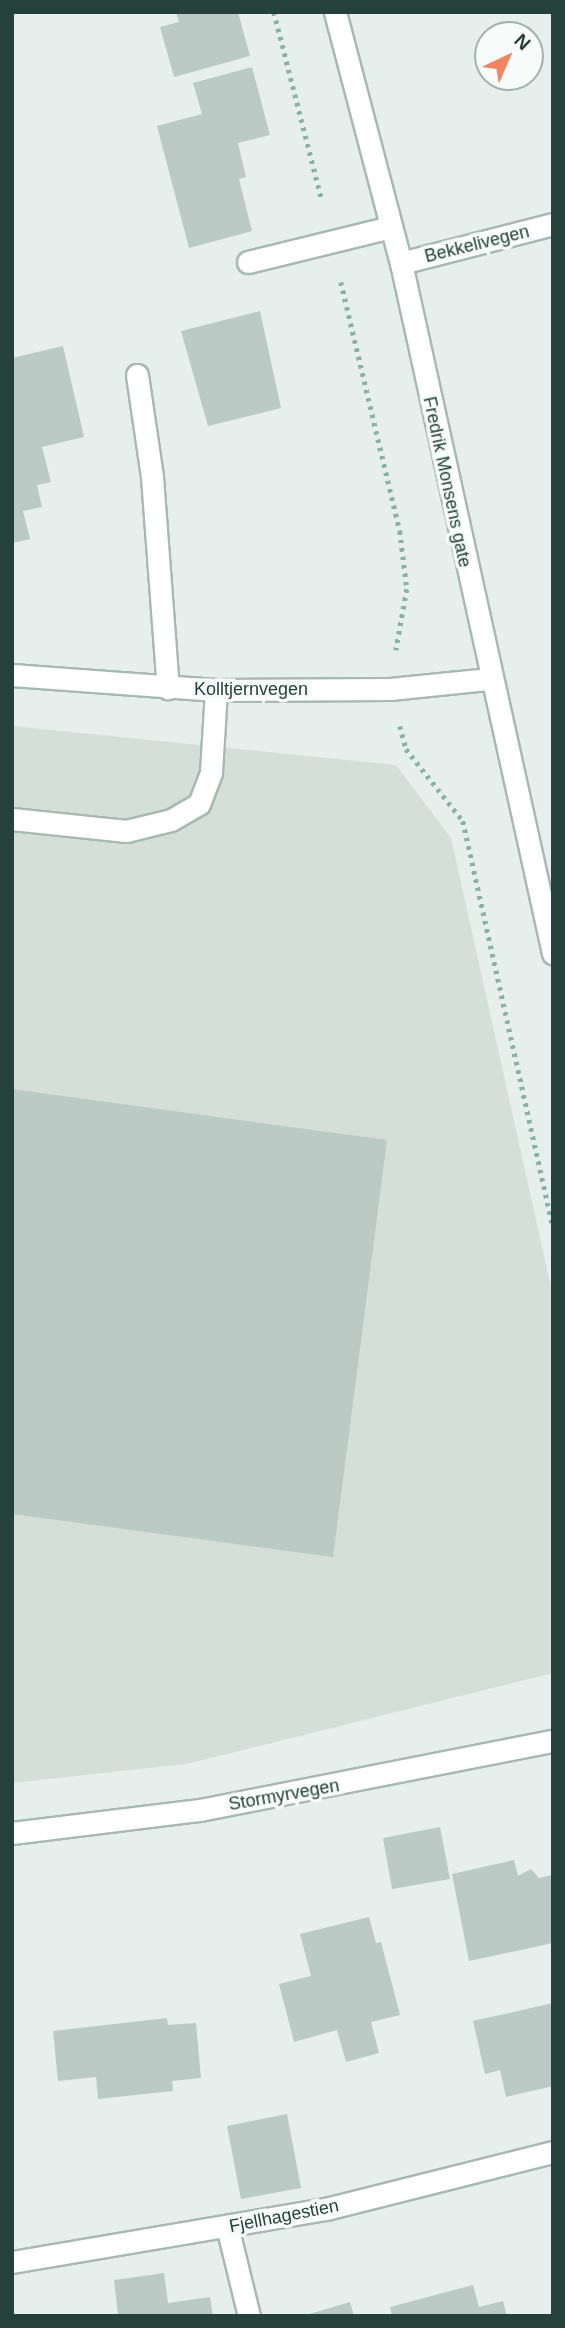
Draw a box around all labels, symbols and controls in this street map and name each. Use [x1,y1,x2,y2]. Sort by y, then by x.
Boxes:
north arrow [474,21,544,91]
text: N [510,30,535,54]
street label: Bekkelivegen [422,221,532,267]
street label: Fredrik Monsens gate [418,395,476,569]
street label: Kolltjernvegen [194,678,308,700]
street label: Stormyrvegen [227,1775,341,1815]
street label: Fjellhagestien [227,2195,341,2237]

